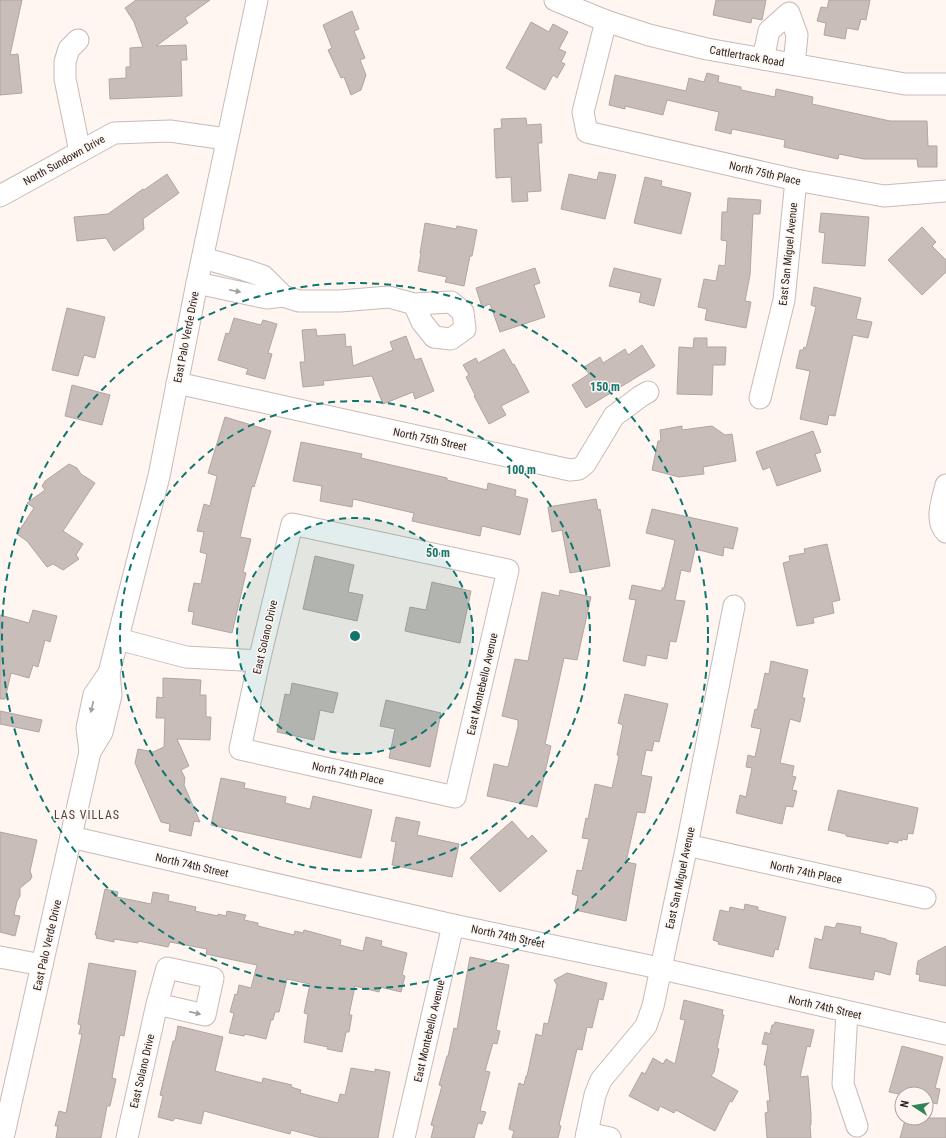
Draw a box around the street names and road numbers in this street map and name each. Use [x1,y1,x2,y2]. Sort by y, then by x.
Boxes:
street label: Cattlertrack Road [709,44,785,69]
street label: North Sundown Drive [21,133,107,188]
street label: North 75th Place [728,159,802,188]
street label: East San Miguel Avenue [777,202,800,306]
street label: East Palo Verde Drive [171,290,202,384]
street label: North 75th Street [392,425,468,454]
street label: East Solano Drive [251,599,280,676]
street label: East Montebello Avenue [464,632,501,736]
street label: North 74th Place [311,760,385,787]
street label: East San Miguel Avenue [663,826,698,930]
street label: North 74th Street [154,851,230,880]
street label: North 74th Place [769,859,843,886]
street label: East Palo Verde Drive [31,898,64,992]
street label: North 74th Street [470,922,546,951]
street label: East Montebello Avenue [411,979,448,1083]
street label: North 74th Street [787,993,863,1022]
street label: East Solano Drive [128,1033,157,1110]

